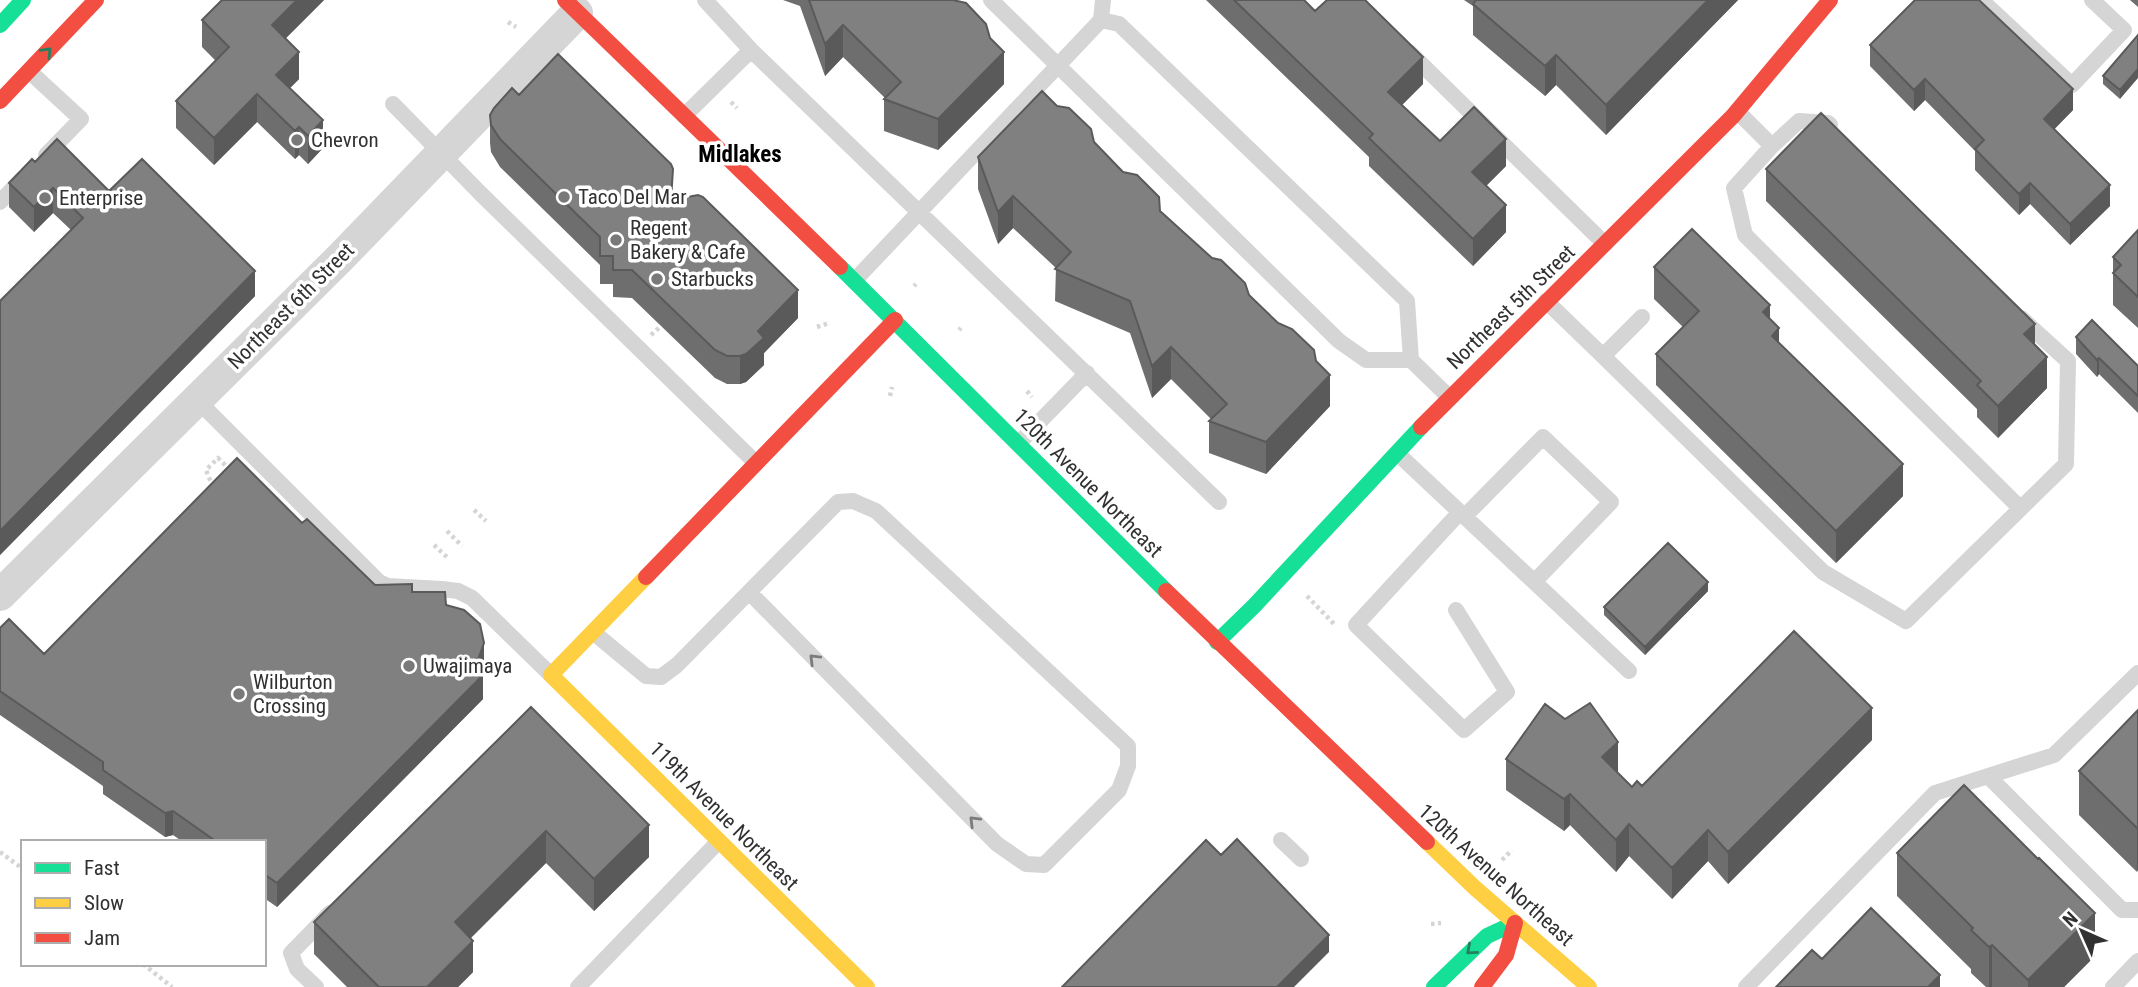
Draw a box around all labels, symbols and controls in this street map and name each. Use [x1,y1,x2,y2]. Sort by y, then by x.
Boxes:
one-way arrow [39,47,52,60]
place label: Chevron [311,128,379,152]
marker: Chevron [289,132,305,148]
district label: Midlakes [698,141,782,168]
place label: Taco Del Mar [578,185,687,209]
place label: Enterprise [59,186,143,210]
marker: Taco Del Mar [556,189,572,205]
marker: Enterprise [37,190,53,206]
place label: Regent Bakery & Cafe [630,216,745,264]
marker: Regent Bakery & Cafe [608,232,624,248]
street label: Northeast 6th Street [223,238,359,374]
street label: Northeast 5th Street [1442,240,1580,374]
place label: Starbucks [671,267,754,291]
marker: Starbucks [649,271,665,287]
street label: 120th Avenue Northeast [1009,404,1167,562]
place label: Uwajimaya [423,654,512,678]
one-way arrow [810,654,823,667]
marker: Uwajimaya [401,658,417,674]
place label: Wilburton Crossing [253,670,333,718]
marker: Wilburton Crossing [231,686,247,702]
street label: 119th Avenue Northeast [645,737,803,895]
street label: 120th Avenue Northeast [1414,799,1578,951]
one-way arrow [969,816,982,829]
legend [21,840,266,966]
text: Fast [84,856,120,880]
text: Slow [84,891,124,915]
north arrow [2047,896,2117,966]
text: N [2058,907,2083,932]
text: Jam [84,926,120,950]
one-way arrow [1466,942,1479,954]

